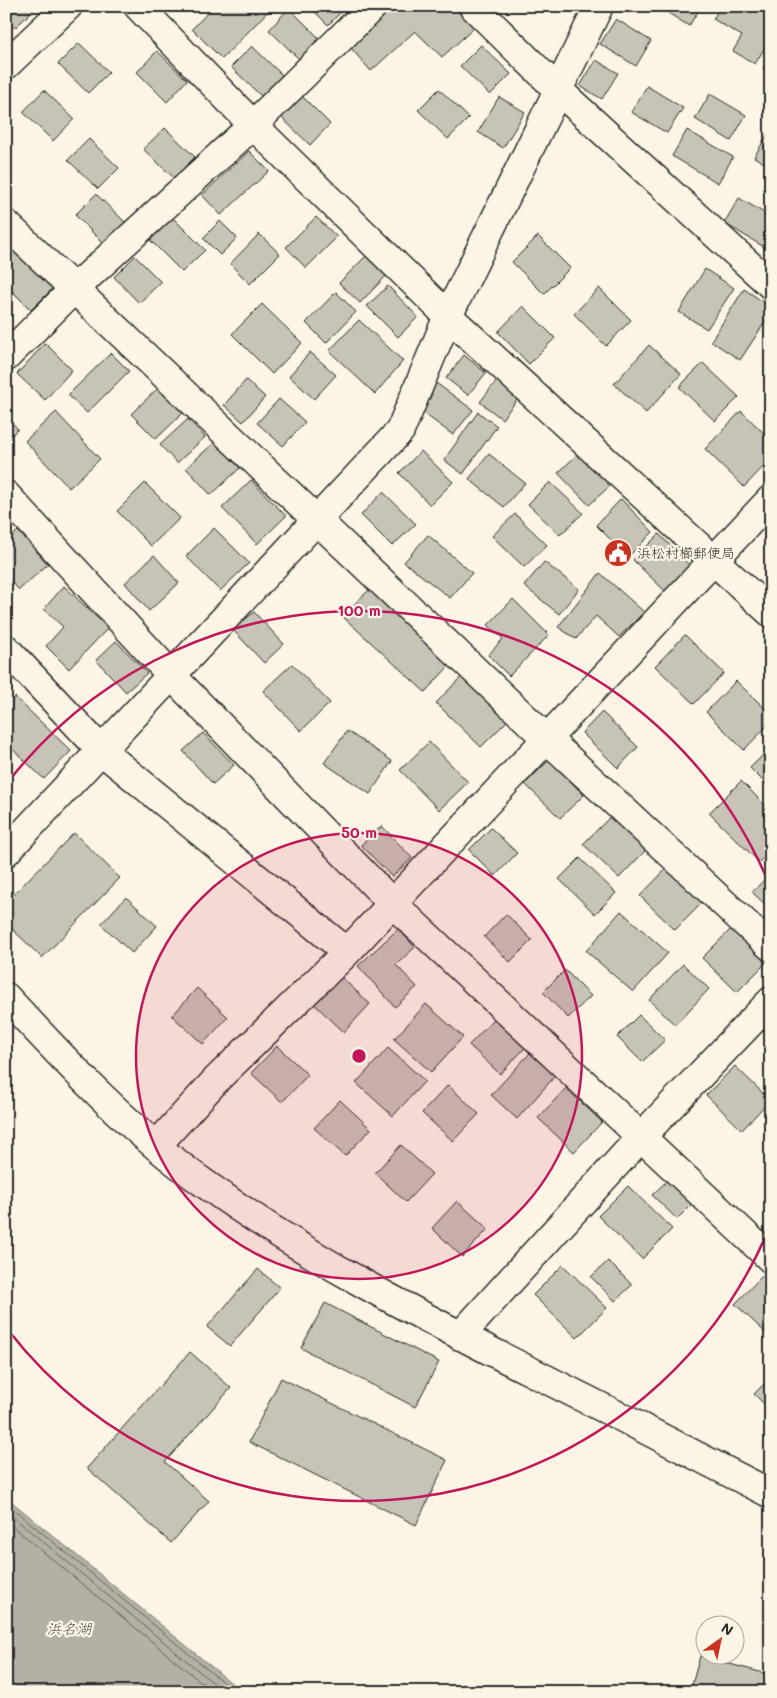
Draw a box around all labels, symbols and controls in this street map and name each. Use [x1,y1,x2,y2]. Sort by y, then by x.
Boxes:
public building icon: 浜松村櫛郵便局 [603,538,633,568]
place label: 浜松村櫛郵便局 [637,543,735,562]
text: 100 m [337,600,381,620]
text: 50 m [341,822,377,842]
centre of rings [350,1047,368,1065]
north arrow [694,1616,744,1666]
water label: 浜名湖 [46,1618,93,1638]
text: N [718,1618,737,1640]

